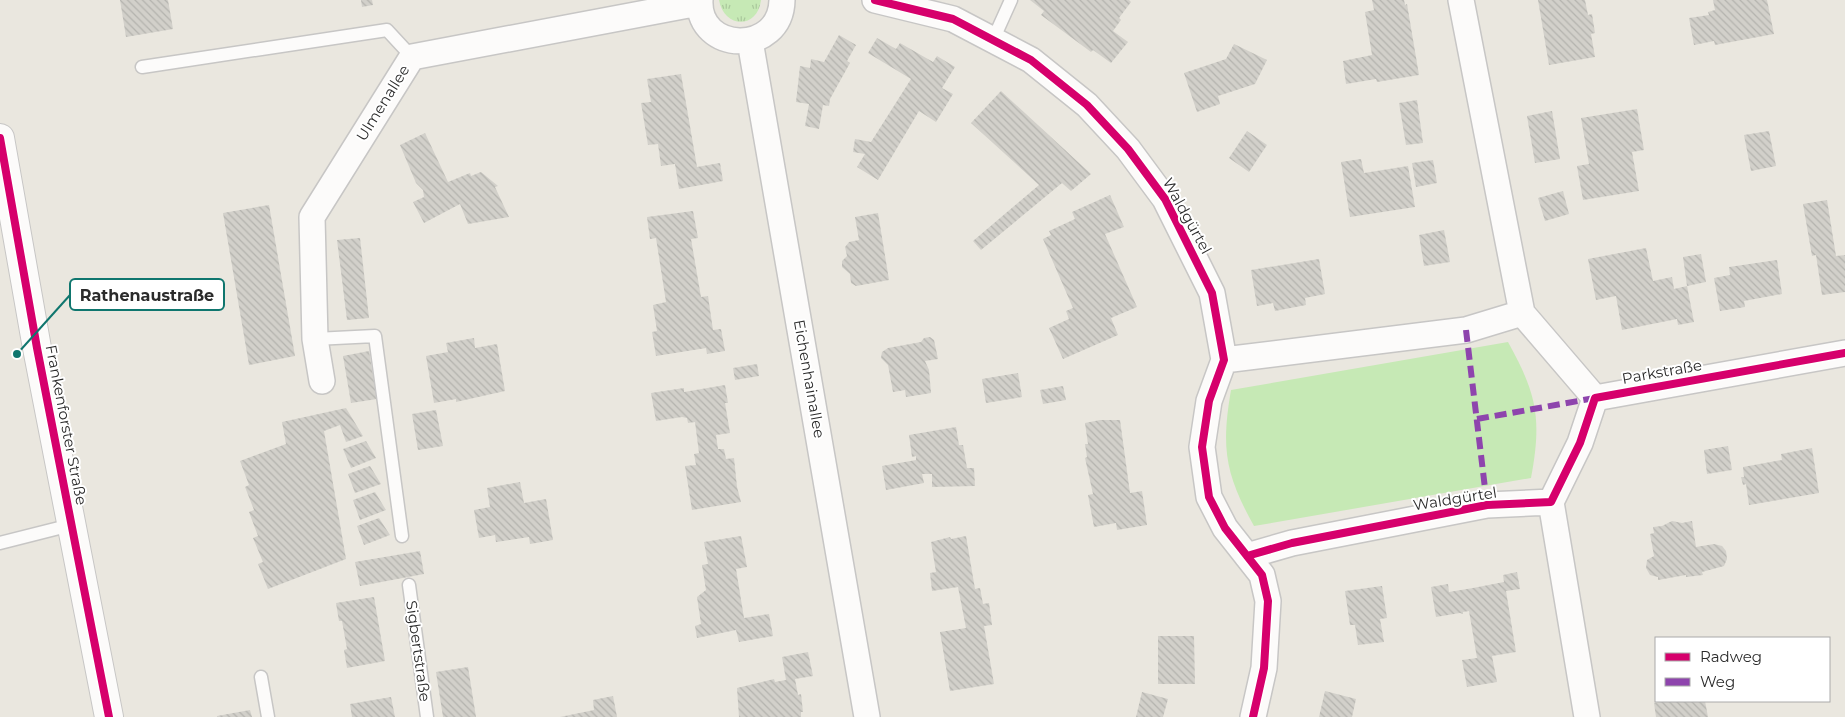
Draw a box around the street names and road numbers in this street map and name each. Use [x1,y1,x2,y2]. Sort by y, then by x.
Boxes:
street label: Ulmenallee [352,61,413,144]
street label: Waldgürtel [1159,174,1216,257]
street label: Eichenhainallee [790,318,829,440]
street label: Frankenforster Straße [42,343,91,507]
street label: Parkstraße [1620,355,1703,388]
street label: Waldgürtel [1412,483,1498,514]
street label: Sigbertstraße [402,599,435,703]

